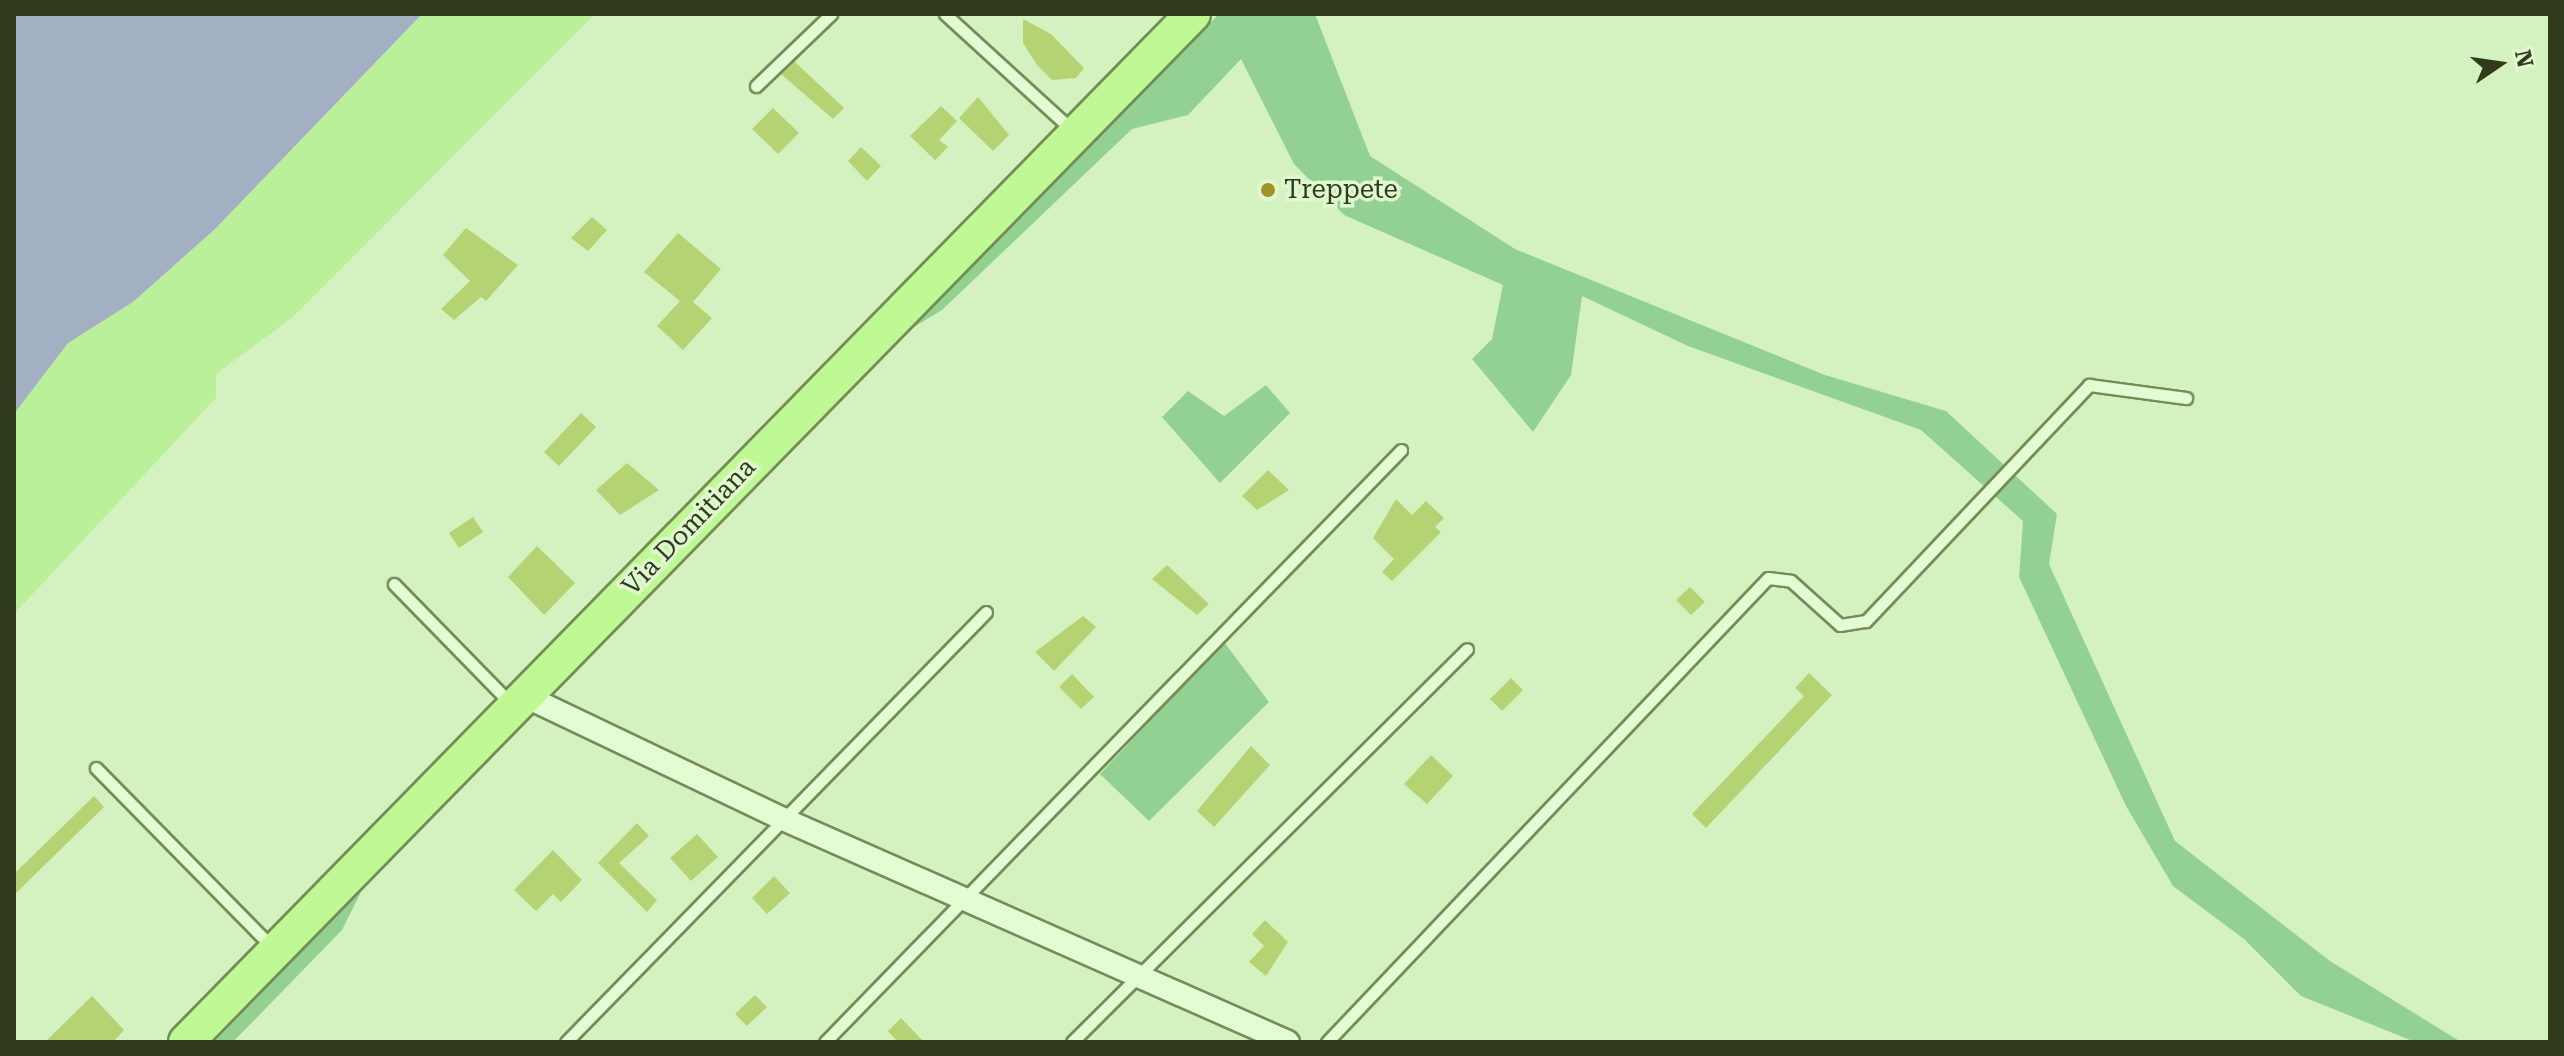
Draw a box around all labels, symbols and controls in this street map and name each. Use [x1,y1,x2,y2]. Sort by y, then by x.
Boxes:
north arrow [2460,24,2540,104]
text: N [2510,47,2538,70]
place label: Treppete [1284,174,1398,206]
marker: Treppete [1259,181,1277,199]
street label: Via Domitiana [616,452,762,602]

